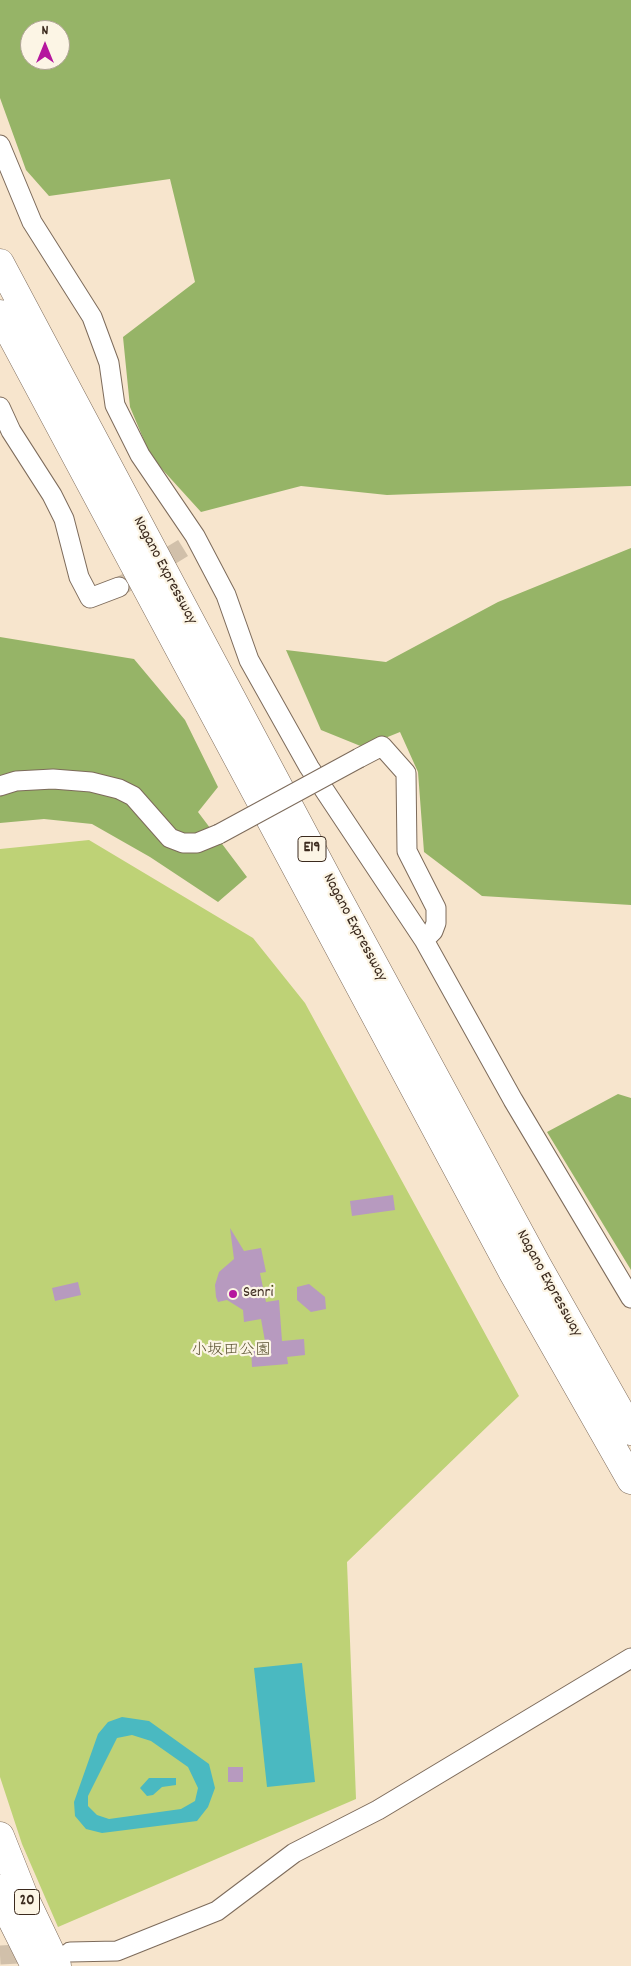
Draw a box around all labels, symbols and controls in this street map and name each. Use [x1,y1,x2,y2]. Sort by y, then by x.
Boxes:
north arrow [20,20,70,70]
text: N [42,21,48,41]
street label: Nagano Expressway [127,514,201,628]
road number: E19 [298,836,326,862]
street label: Nagano Expressway [317,871,391,985]
street label: Nagano Expressway [511,1227,585,1341]
place label: Senri [243,1284,273,1304]
marker: Senri [227,1288,239,1300]
park label: 小坂田公園 [191,1342,271,1362]
road number: 20 [15,1890,40,1914]

